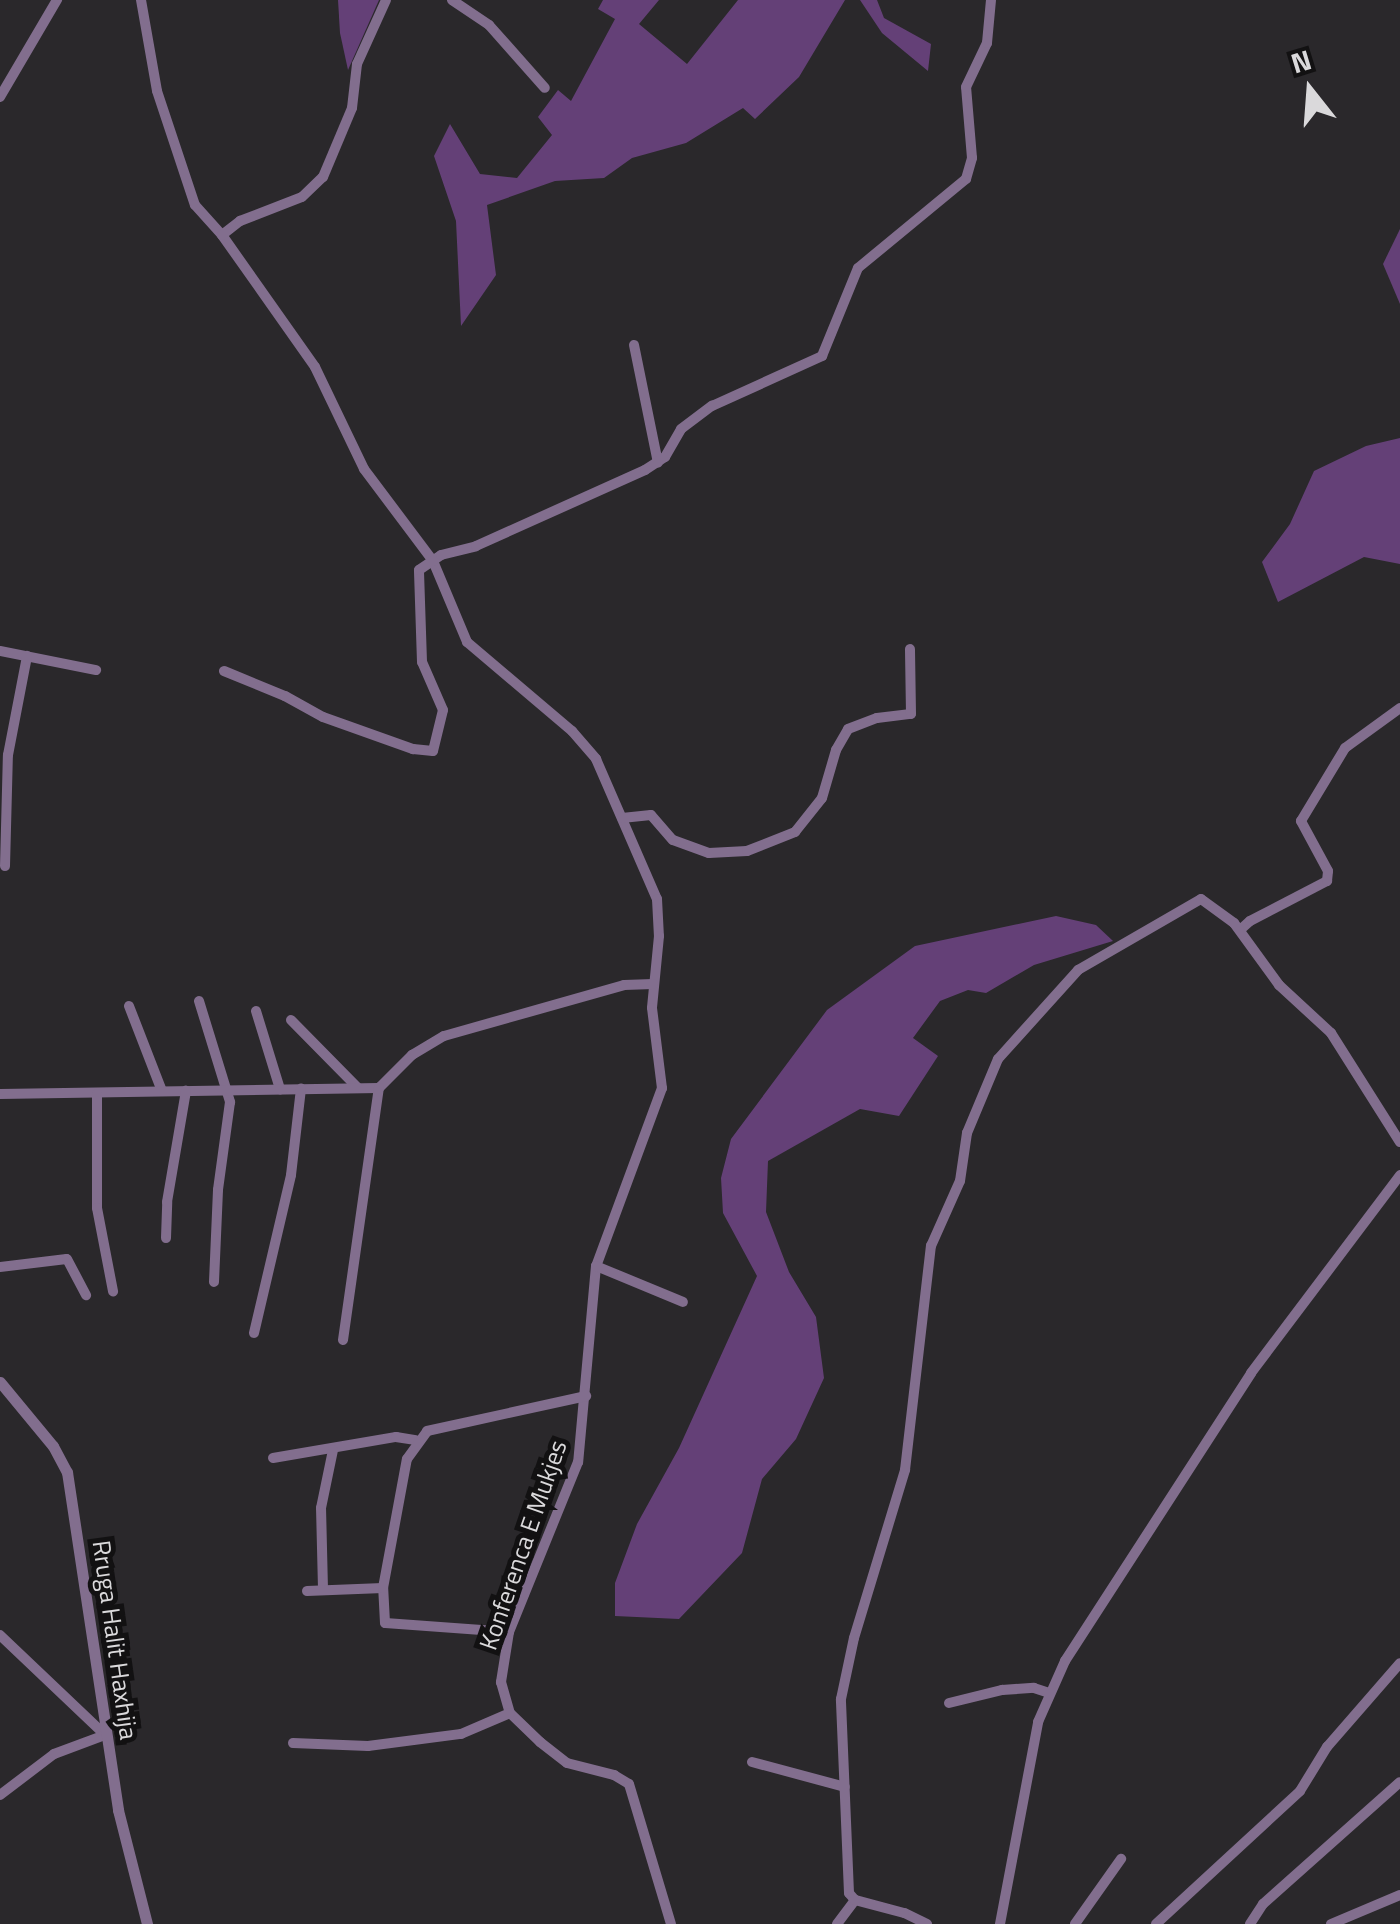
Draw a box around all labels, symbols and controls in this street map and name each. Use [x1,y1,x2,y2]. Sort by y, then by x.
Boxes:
text: N [1286,37,1317,84]
north arrow [1260,40,1360,140]
street label: Konferenca E Mukjes [473,1436,573,1654]
street label: Rruga Halit Haxhija [86,1539,144,1741]

